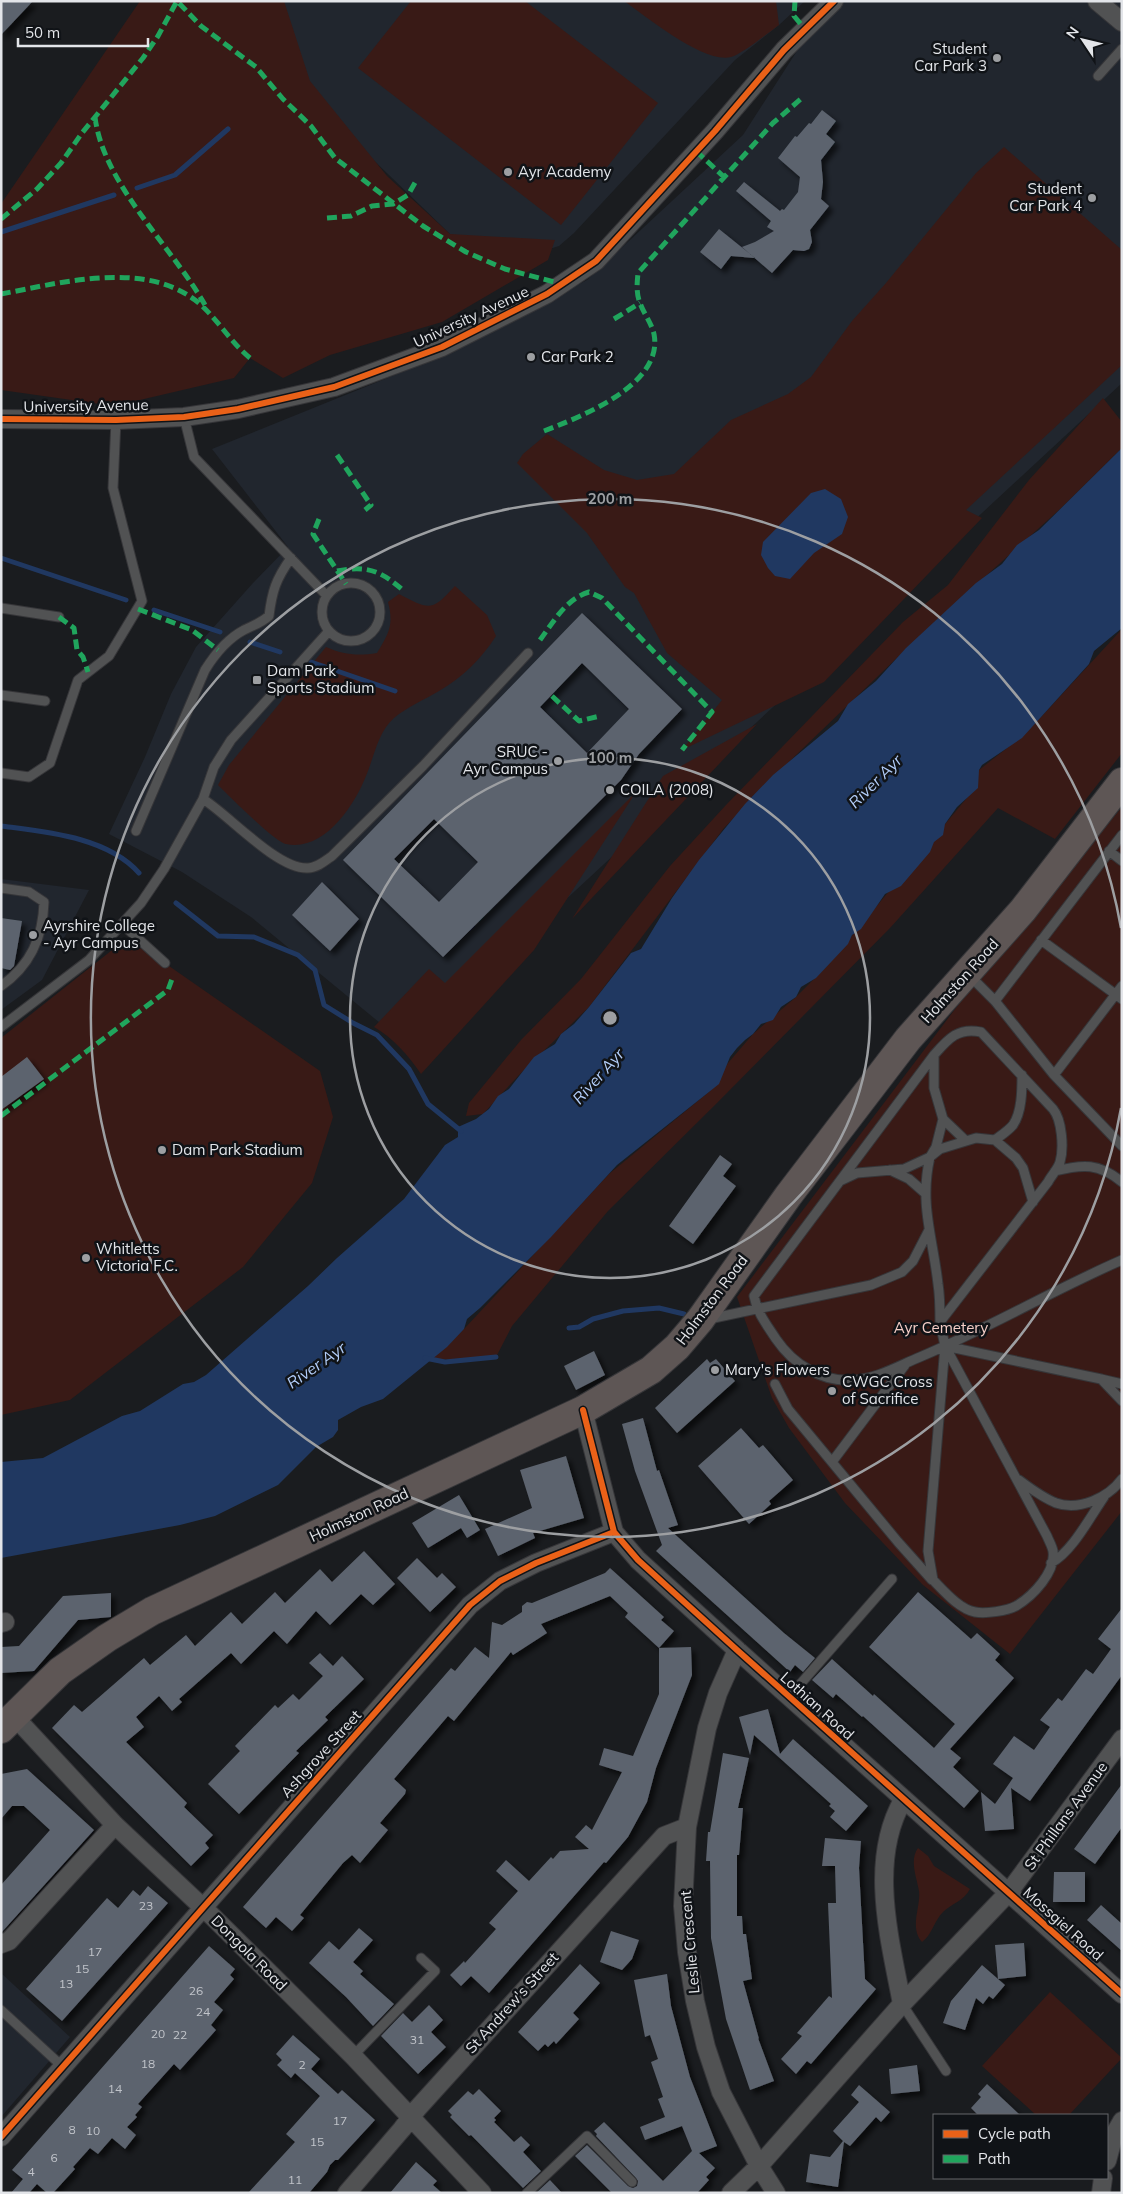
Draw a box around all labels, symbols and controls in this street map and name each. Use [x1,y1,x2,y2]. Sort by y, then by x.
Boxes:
scale bar [18,15,148,47]
north arrow [1058,15,1108,65]
text: 50 m [25,23,60,42]
text: N [1062,23,1083,42]
place label: Student Car Park 3 [914,39,987,75]
marker: Student Car Park 3 [991,52,1003,64]
place label: Ayr Academy [518,162,612,181]
marker: Ayr Academy [502,166,514,178]
place label: Student Car Park 4 [1009,179,1082,215]
marker: Student Car Park 4 [1086,192,1098,204]
street label: University Avenue [410,281,532,352]
place label: Car Park 2 [541,347,614,366]
marker: Car Park 2 [525,351,537,363]
street label: University Avenue [23,395,149,416]
text: 200 m [588,489,632,508]
place label: Dam Park Sports Stadium [267,661,374,697]
marker: Dam Park Sports Stadium [251,674,263,686]
place label: SRUC - Ayr Campus [463,742,548,778]
text: 100 m [588,748,632,767]
water label: River Ayr [844,749,907,812]
marker: SRUC - Ayr Campus [552,755,564,767]
place label: COILA (2008) [620,780,714,799]
marker: COILA (2008) [604,784,616,796]
place label: Ayrshire College - Ayr Campus [43,916,155,952]
marker: Ayrshire College - Ayr Campus [27,929,39,941]
street label: Holmston Road [917,934,1003,1027]
centre of rings [601,1009,619,1027]
water label: River Ayr [568,1043,629,1108]
place label: Dam Park Stadium [172,1140,303,1159]
marker: Dam Park Stadium [156,1144,168,1156]
place label: Whitletts Victoria F.C. [96,1239,178,1275]
street label: Holmston Road [672,1251,752,1348]
marker: Whitletts Victoria F.C. [80,1252,92,1264]
park label: Ayr Cemetery [894,1318,988,1337]
water label: River Ayr [283,1337,350,1393]
place label: Mary's Flowers [725,1360,830,1379]
marker: Mary's Flowers [709,1364,721,1376]
place label: CWGC Cross of Sacrifice [842,1372,933,1408]
marker: CWGC Cross of Sacrifice [826,1385,838,1397]
street label: Holmston Road [306,1483,411,1546]
street label: Lothian Road [777,1668,858,1744]
street label: Ashgrove Street [276,1706,365,1801]
street label: St Phillans Avenue [1020,1758,1111,1874]
street label: Mossgiel Road [1019,1883,1107,1965]
street label: Leslie Crescent [676,1890,703,1994]
house number: 23 [139,1898,153,1913]
street label: Dongola Road [207,1911,291,1995]
house number: 17 [88,1944,102,1959]
street label: St Andrew's Street [461,1948,562,2057]
house number: 15 [75,1961,89,1976]
house number: 13 [59,1976,73,1991]
house number: 26 [189,1983,203,1998]
house number: 24 [196,2004,210,2019]
house number: 20 [151,2026,165,2041]
house number: 22 [173,2027,187,2042]
house number: 31 [410,2032,424,2047]
house number: 18 [141,2056,155,2071]
house number: 2 [298,2057,306,2072]
house number: 14 [108,2081,122,2096]
house number: 17 [333,2113,347,2128]
legend [933,2114,1108,2179]
house number: 8 [68,2122,76,2137]
house number: 10 [86,2123,100,2138]
text: Cycle path [978,2124,1051,2143]
house number: 15 [310,2134,324,2149]
text: Path [978,2149,1010,2168]
house number: 6 [50,2150,58,2165]
house number: 4 [27,2164,35,2179]
house number: 11 [288,2172,302,2187]

